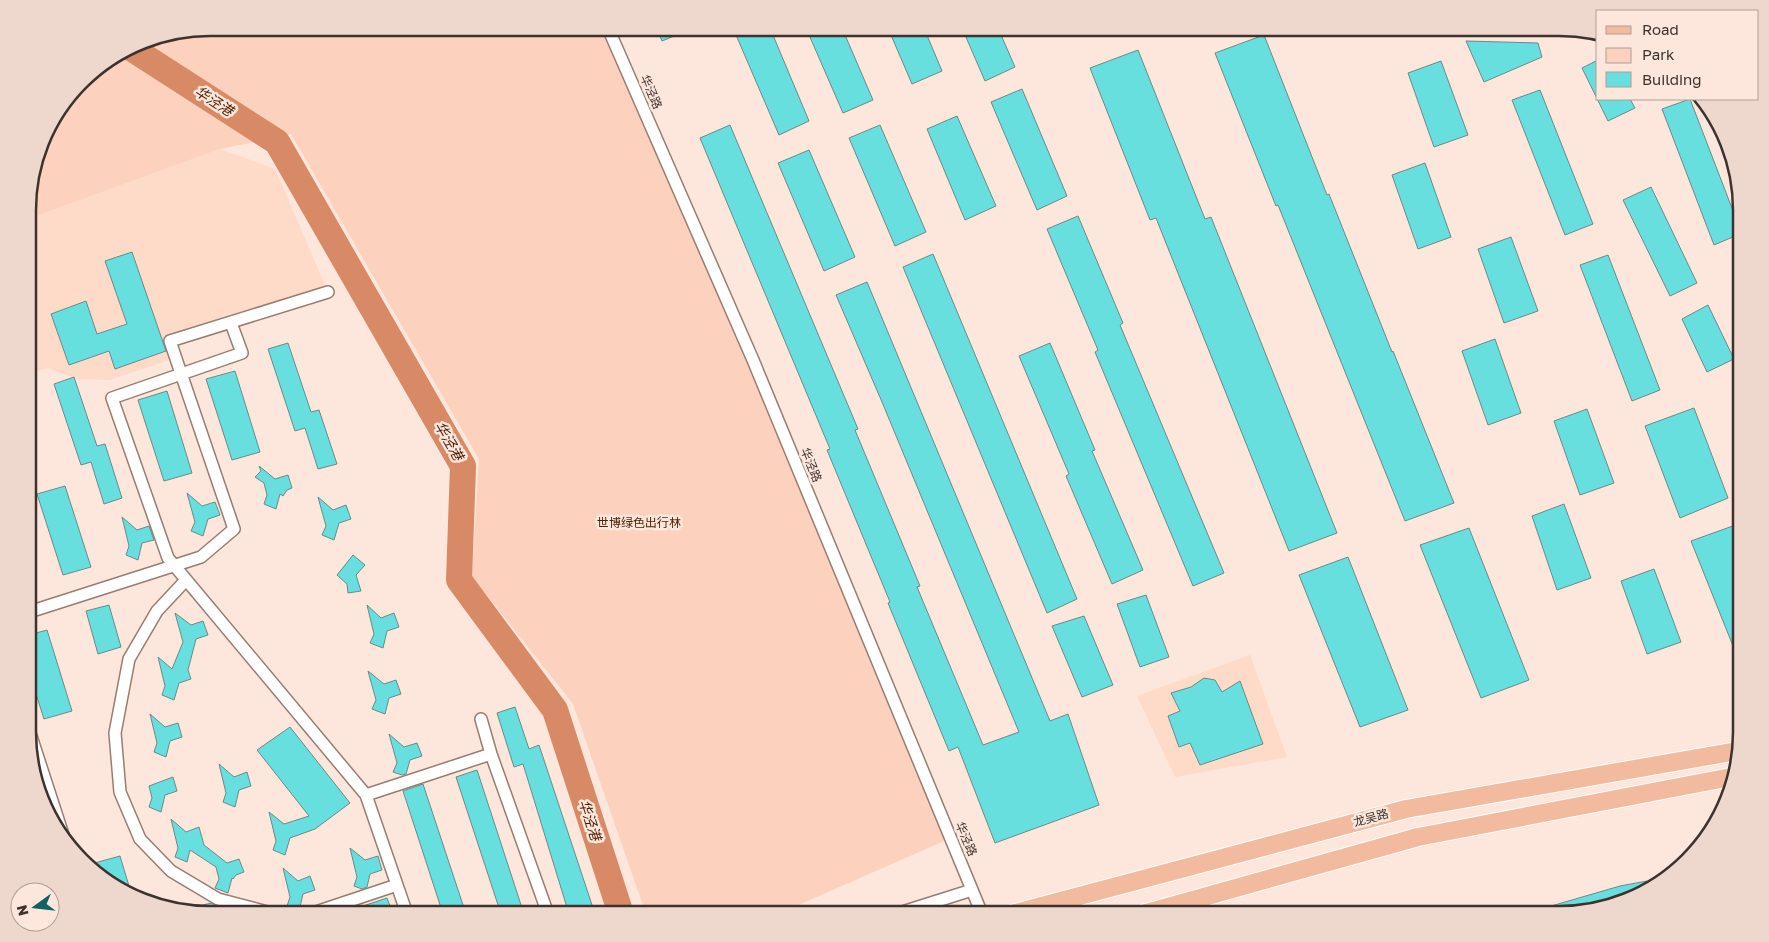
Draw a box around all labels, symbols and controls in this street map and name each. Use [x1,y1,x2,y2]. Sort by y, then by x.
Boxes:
legend [1596,10,1759,100]
text: Road [1642,20,1679,38]
text: Park [1642,45,1675,63]
text: Building [1642,70,1702,88]
street label: 华泾路 [638,72,665,111]
water label: 华泾港 [192,82,238,120]
water label: 华泾港 [432,418,468,465]
street label: 华泾路 [798,445,825,484]
park label: 世博绿色出行林 [597,515,681,530]
water label: 华泾港 [576,797,606,844]
street label: 龙吴路 [1352,806,1390,829]
street label: 华泾路 [953,819,980,858]
north arrow [10,882,60,932]
text: N [12,903,32,918]

